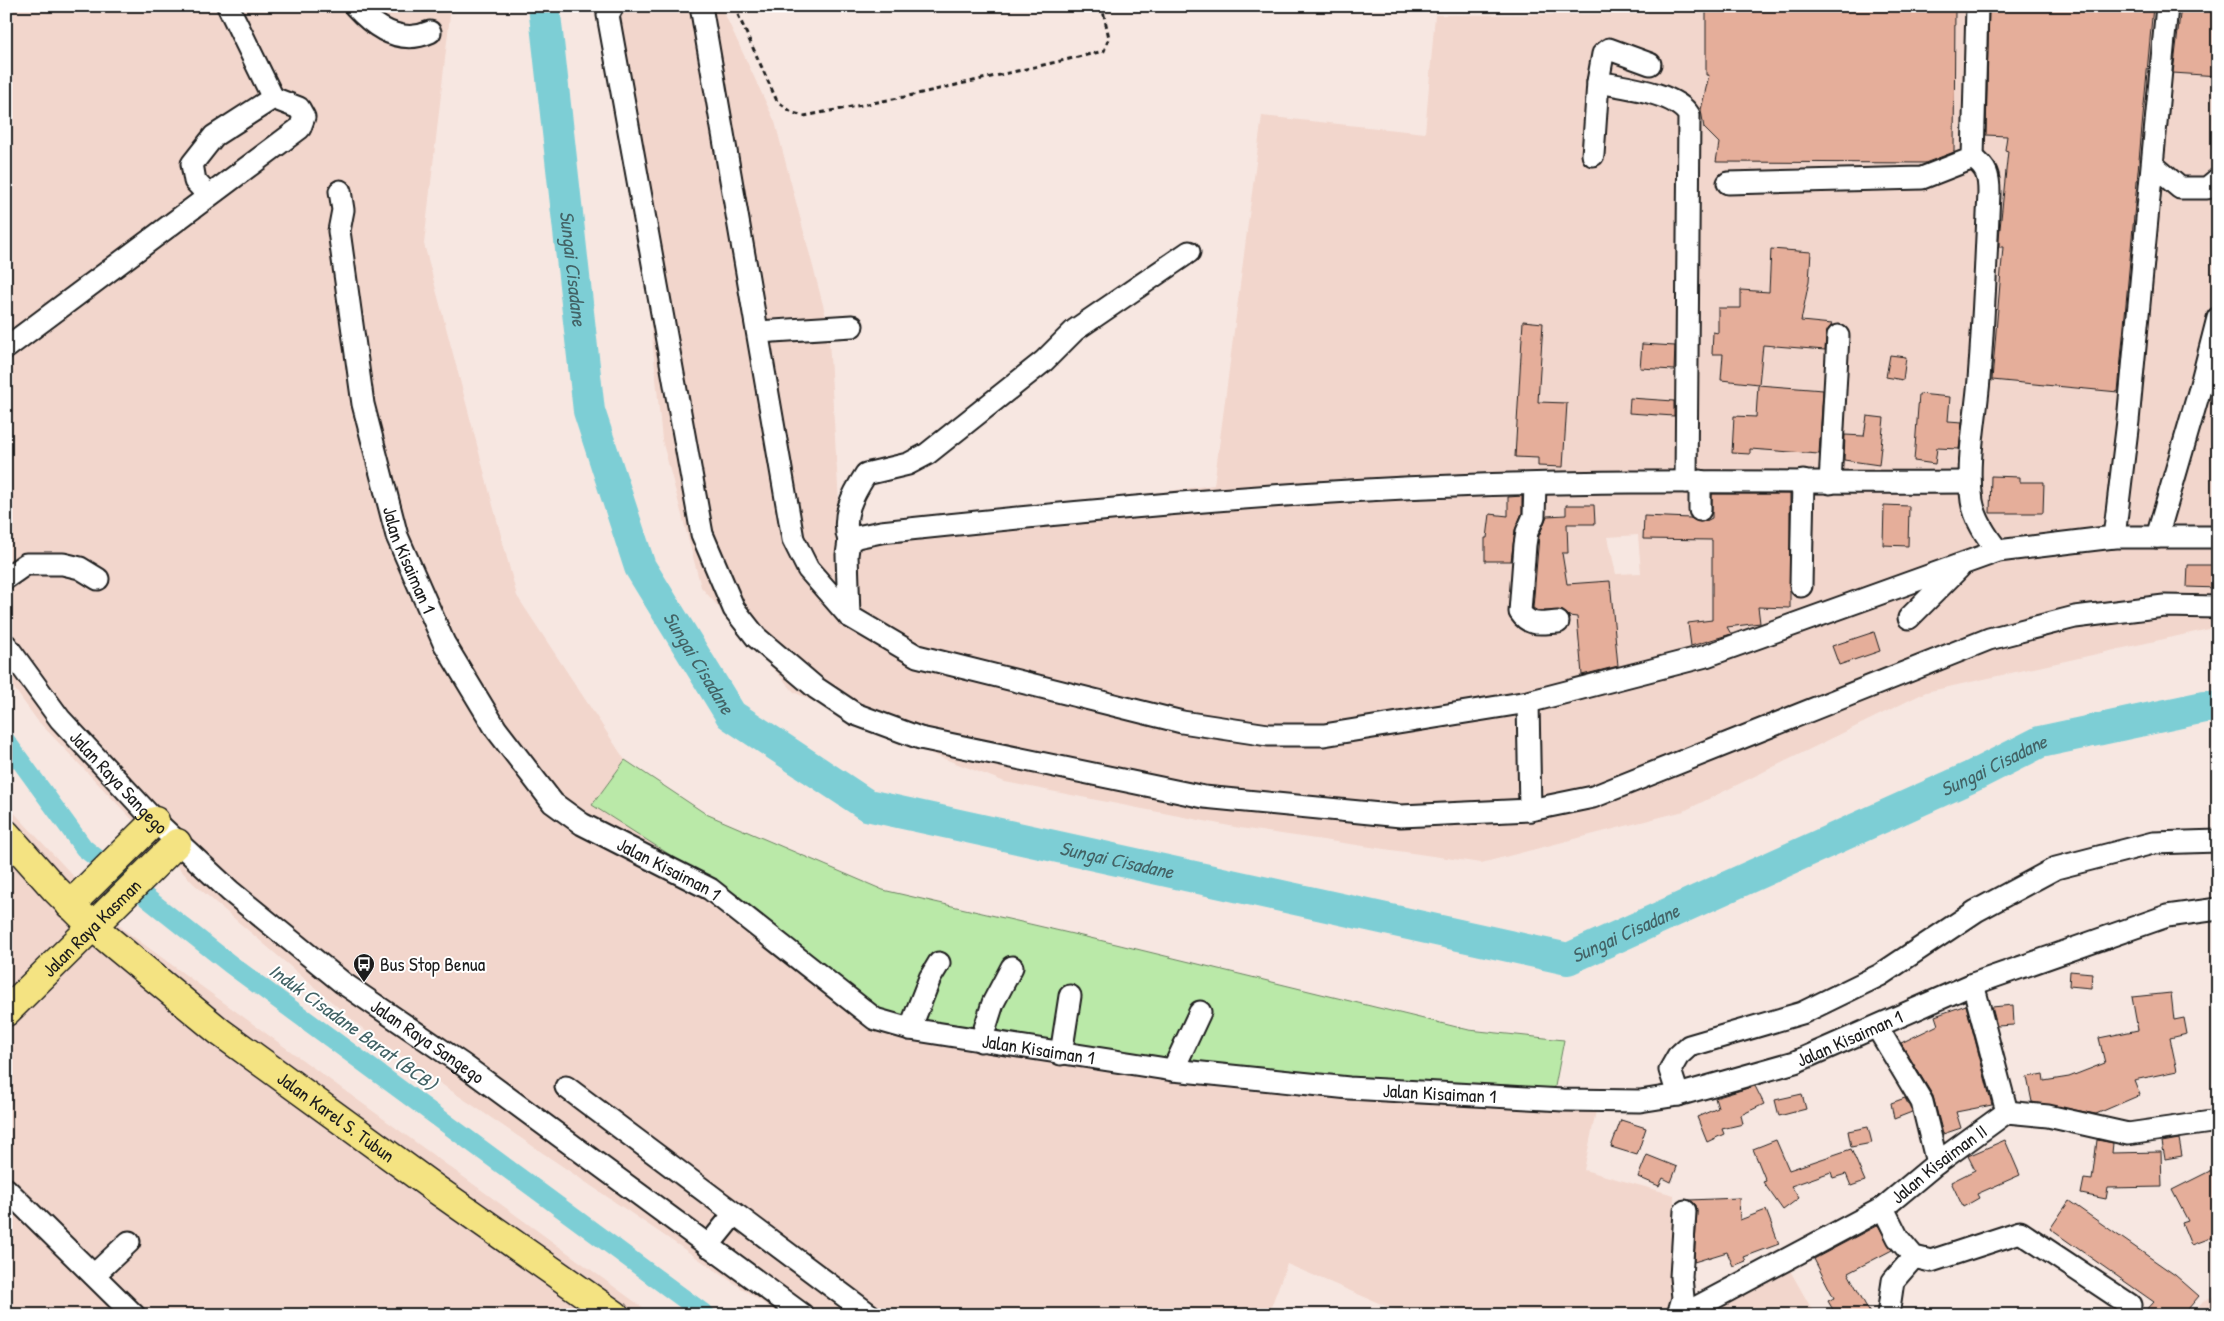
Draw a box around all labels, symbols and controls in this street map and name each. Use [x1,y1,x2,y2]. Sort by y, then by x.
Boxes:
water label: Sungai Cisadane [554,209,594,328]
street label: Jalan Kisaiman 1 [377,503,442,617]
water label: Sungai Cisadane [657,606,742,720]
street label: Jalan Raya Sangego [64,725,174,840]
water label: Sungai Cisadane [1936,727,2050,802]
street label: Jalan Kisaiman 1 [613,831,727,906]
water label: Sungai Cisadane [1057,834,1177,885]
street label: Jalan Raya Kasman [36,873,147,982]
water label: Sungai Cisadane [1567,896,1684,969]
place label: Bus Stop Benua [380,951,486,977]
bus stop icon: Bus Stop Benua [352,952,376,983]
water label: Induk Cisadane Barat (BCB) [264,957,444,1098]
street label: Jalan Raya Sangego [366,993,490,1090]
street label: Jalan Kisaiman 1 [1792,1003,1907,1073]
street label: Jalan Kisaiman 1 [980,1027,1096,1071]
street label: Jalan Karel S. Tubun [272,1065,400,1168]
street label: Jalan Kisaiman 1 [1382,1077,1497,1109]
street label: Jalan Kisaiman II [1885,1118,1992,1209]

